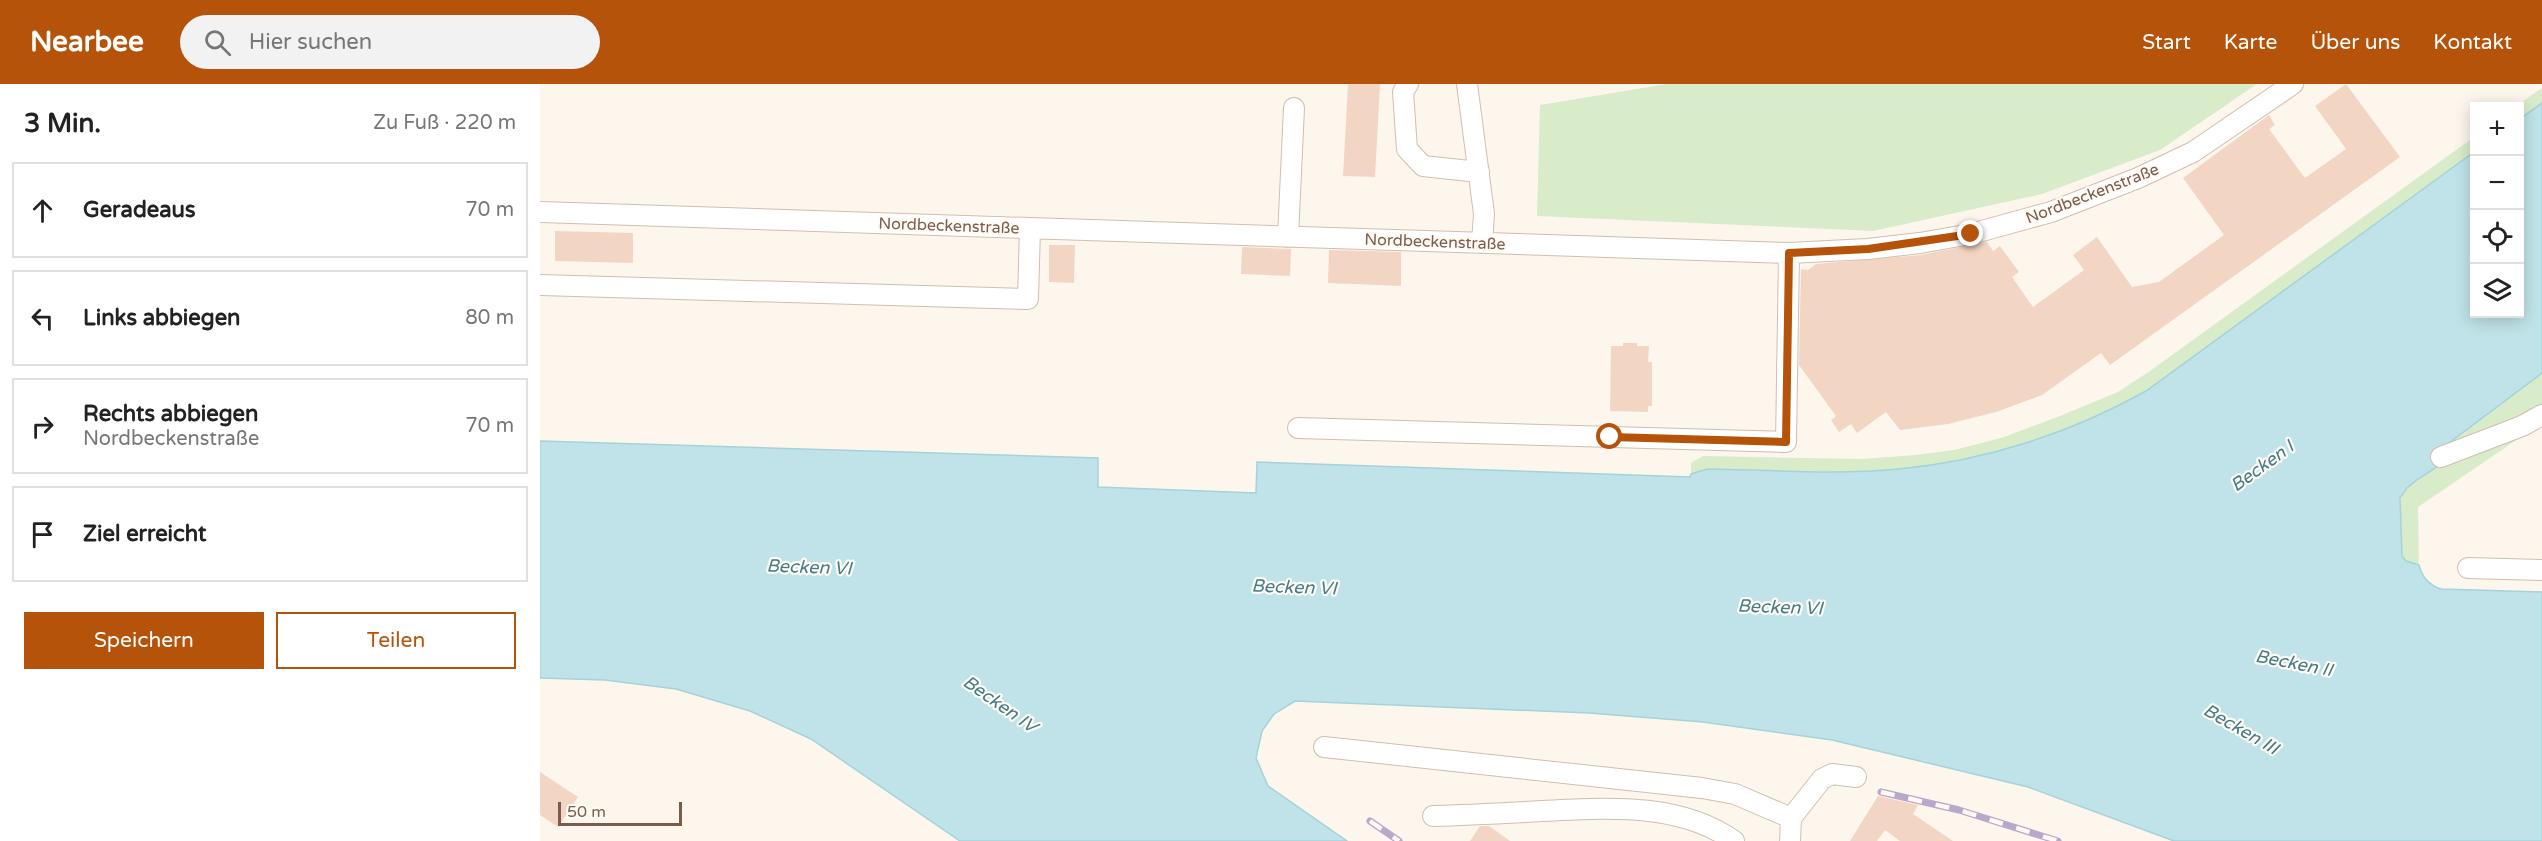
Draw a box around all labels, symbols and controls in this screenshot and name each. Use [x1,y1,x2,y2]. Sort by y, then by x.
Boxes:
search box [180,15,600,69]
text: Nearbee [30,25,144,59]
icon: search [201,26,234,59]
text: Hier suchen [249,29,372,55]
text: Start [2142,30,2191,55]
text: Karte [2224,30,2277,55]
text: Über uns [2310,30,2400,55]
text: Kontakt [2433,30,2512,55]
map controls [2470,102,2524,318]
button: + [2470,102,2524,156]
text: 3 Min. [24,108,101,139]
text: Zu Fuß · 220 m [373,111,516,135]
button: − [2470,156,2524,210]
street label: Nordbeckenstraße [2023,159,2162,229]
icon: ahead [26,194,59,227]
text: Geradeaus [83,197,195,223]
text: 70 m [465,198,514,222]
button: locate [2470,210,2524,264]
street label: Nordbeckenstraße [878,214,1020,238]
route end [1957,220,1983,246]
street label: Nordbeckenstraße [1364,230,1506,254]
button: layers [2470,264,2524,318]
icon: left [26,302,59,335]
text: Links abbiegen [83,305,241,331]
text: 80 m [465,306,514,330]
text: Rechts abbiegen [83,401,258,427]
icon: right [26,410,59,443]
text: 70 m [465,414,514,438]
route start [1596,423,1622,449]
text: Nordbeckenstraße [83,427,259,451]
water label: Becken I [2226,435,2299,496]
icon: arrive [26,518,59,551]
text: Ziel erreicht [83,521,206,547]
water label: Becken VI [766,555,854,580]
water label: Becken VI [1251,575,1339,600]
water label: Becken VI [1737,595,1825,620]
button: Speichern [24,612,264,669]
button: Teilen [276,612,516,669]
water label: Becken II [2254,645,2336,682]
water label: Becken IV [959,671,1044,739]
water label: Becken III [2200,699,2284,760]
scale bar [558,799,682,826]
text: 50 m [567,802,606,822]

